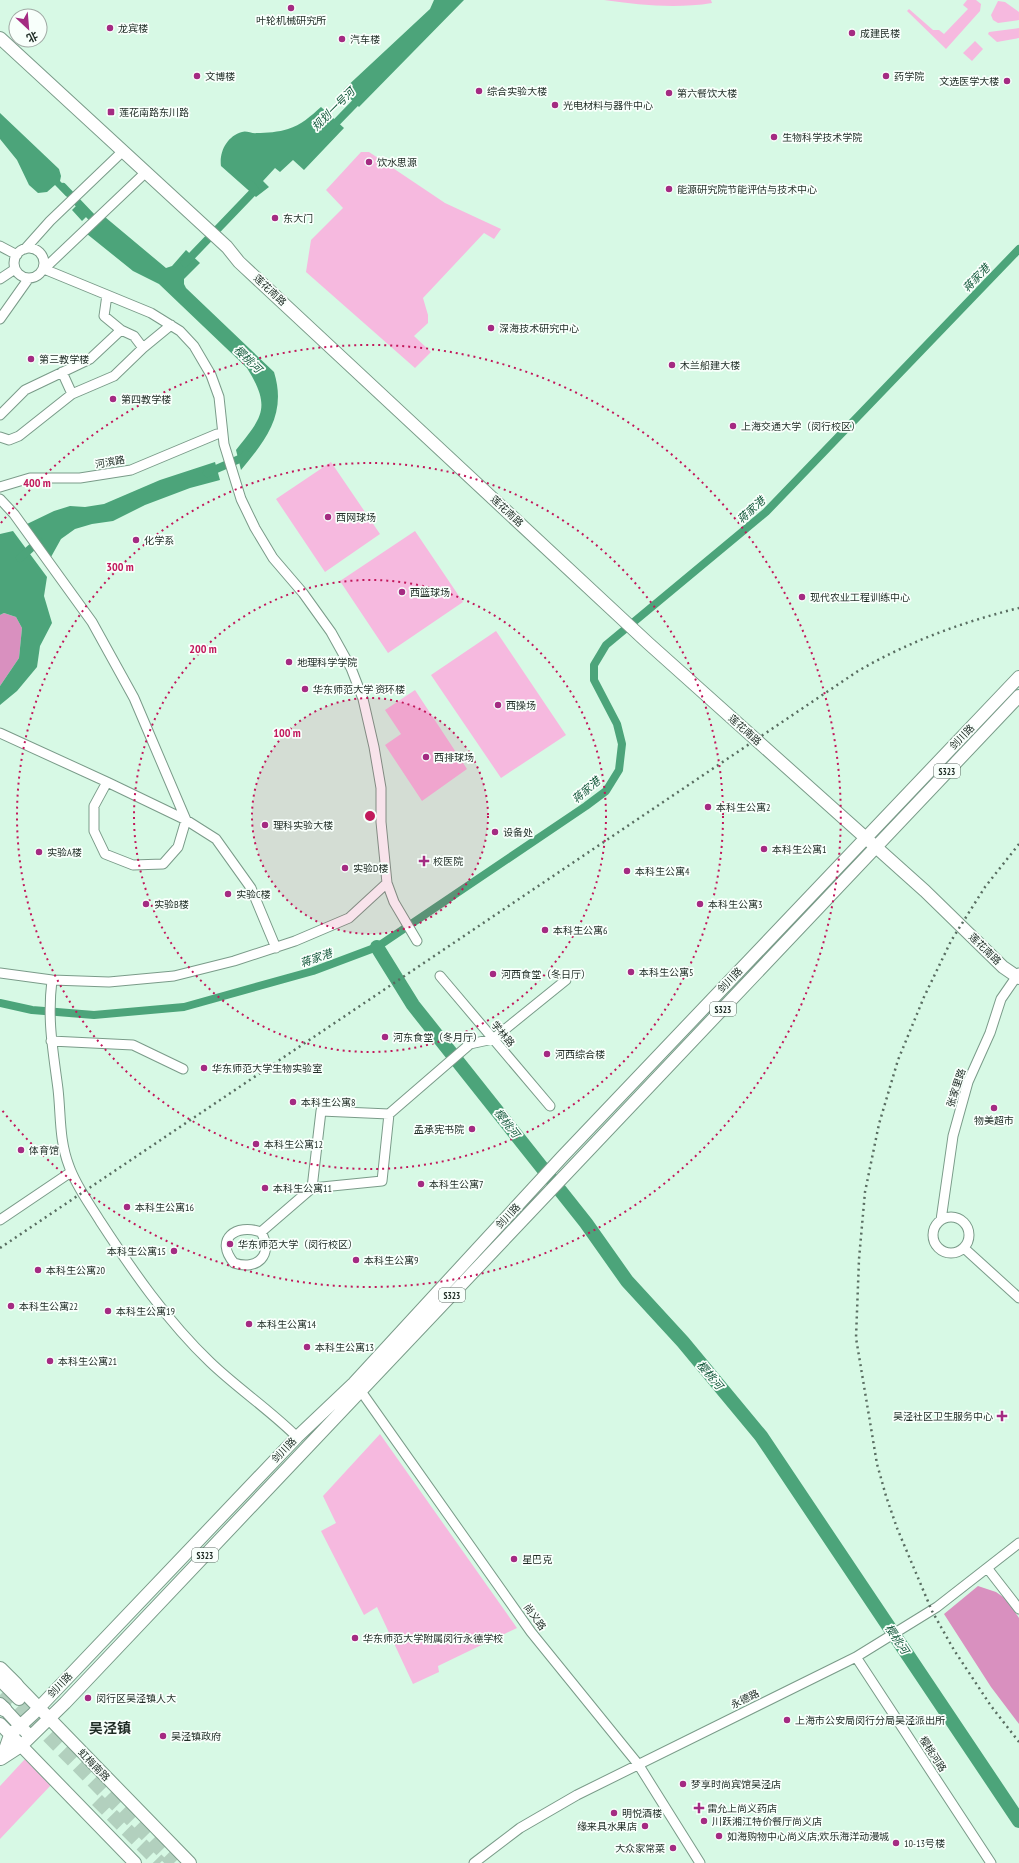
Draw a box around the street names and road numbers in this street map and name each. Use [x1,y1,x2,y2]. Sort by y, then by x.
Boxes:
street label: 莲花南路 [251,272,289,308]
street label: 河滨路 [94,453,126,471]
street label: 莲花南路 [488,493,526,529]
street label: 莲花南路 [726,712,764,748]
street label: 剑川路 [947,722,977,752]
road number: S323 [934,764,960,778]
street label: 莲花南路 [966,930,1004,968]
street label: 剑川路 [715,965,745,995]
road number: S323 [710,1002,736,1016]
street label: 学林路 [488,1018,518,1050]
street label: 张家里路 [944,1067,968,1109]
street label: 剑川路 [493,1201,523,1231]
road number: S323 [439,1288,465,1302]
street label: 剑川路 [269,1435,299,1465]
road number: S323 [192,1548,218,1562]
street label: 尚义路 [521,1601,549,1633]
street label: 剑川路 [45,1670,75,1700]
street label: 永德路 [729,1687,761,1711]
street label: 樱桃河路 [917,1734,949,1774]
street label: 虹梅南路 [75,1746,113,1784]

